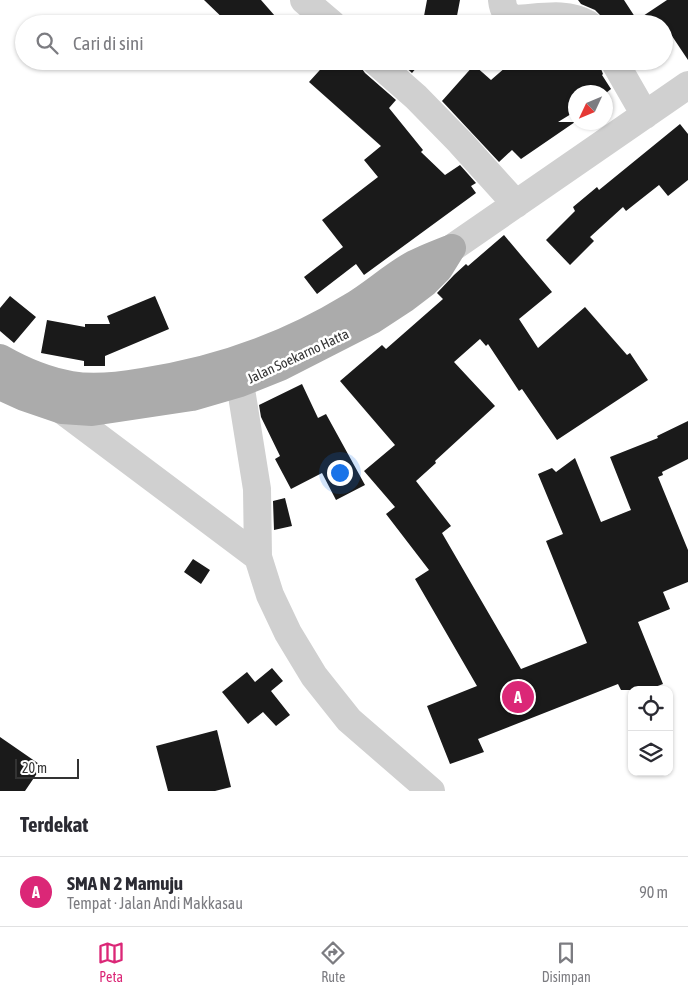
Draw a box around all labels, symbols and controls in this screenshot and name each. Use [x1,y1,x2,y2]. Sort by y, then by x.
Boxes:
search box [15,15,673,70]
icon: search [33,29,61,57]
text: Cari di sini [73,32,144,54]
north arrow [568,85,613,130]
street label: Jalan Soekarno Hatta [245,325,351,387]
your location [327,460,353,486]
pin: A [502,678,534,716]
map controls [628,686,673,776]
button: locate [628,686,673,731]
button: layers [628,731,673,776]
scale bar [15,756,79,779]
text: 20 m [22,760,47,776]
text: Terdekat [20,812,88,836]
text: SMA N 2 Mamuju [67,872,183,894]
text: A [32,883,40,901]
text: 90 m [639,883,668,901]
text: Tempat · Jalan Andi Makkasau [67,894,243,912]
tab: Peta [97,939,125,985]
tab: Rute [319,939,347,985]
tab: Disimpan [542,939,591,985]

